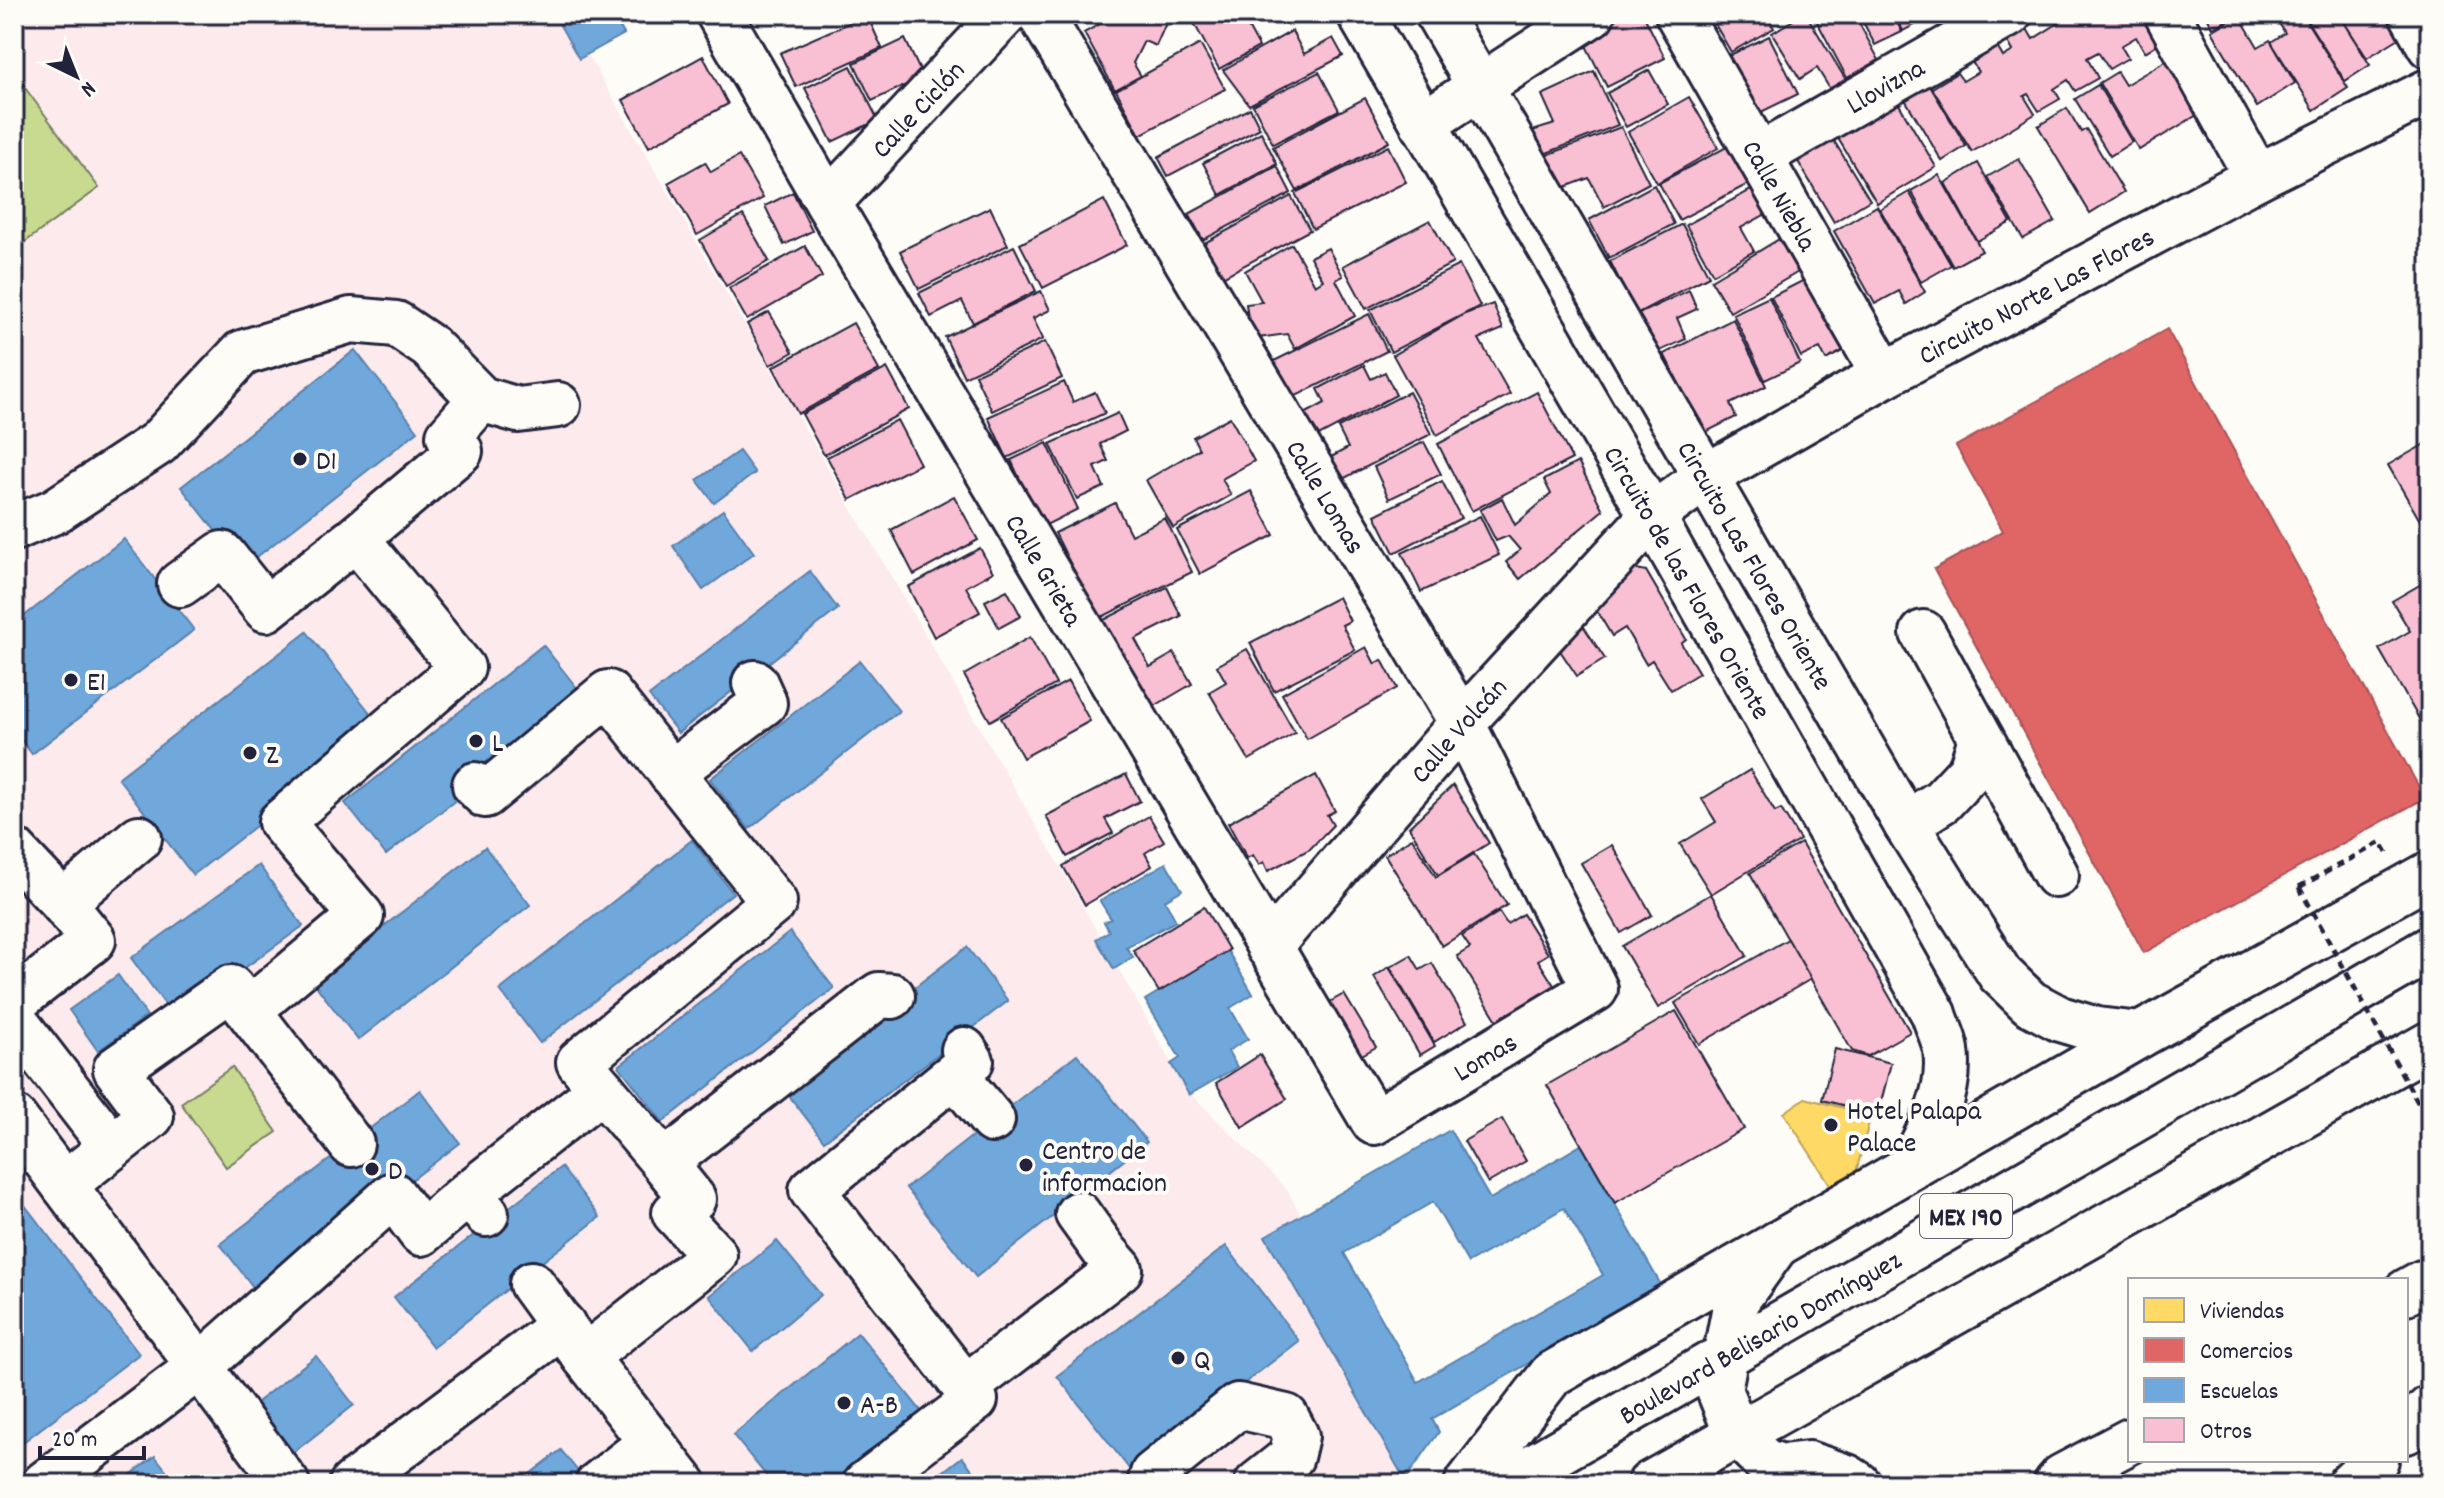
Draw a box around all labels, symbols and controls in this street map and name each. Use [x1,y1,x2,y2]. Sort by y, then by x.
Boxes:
north arrow [36,36,116,116]
street label: Llovizna [1840,51,1934,127]
street label: Calle Ciclón [864,54,977,170]
text: N [73,73,102,103]
street label: Calle Niebla [1729,134,1825,261]
street label: Circuito Norte Las Flores [1913,220,2163,378]
street label: Calle Lomas [1273,434,1373,563]
street label: Circuito Las Flores Oriente [1664,435,1840,699]
street label: Circuito de las Flores Oriente [1591,440,1778,728]
place label: D1 [316,444,337,484]
marker: D1 [291,450,309,468]
street label: Calle Grieta [992,508,1091,636]
place label: E1 [87,665,106,705]
marker: E1 [62,671,80,689]
street label: Calle Volcán [1403,671,1519,794]
place label: L [492,726,503,766]
marker: L [467,732,485,750]
place label: Z [266,738,279,778]
marker: Z [241,744,259,762]
street label: Lomas [1447,1025,1526,1095]
place label: Hotel Palapa Palace [1847,1094,1982,1166]
marker: Hotel Palapa Palace [1822,1116,1840,1134]
place label: Centro de informacion [1042,1134,1167,1206]
place label: D [388,1154,402,1194]
marker: Centro de informacion [1017,1156,1035,1174]
marker: D [363,1160,381,1178]
road number: MEX 190 [1920,1194,2012,1238]
street label: Boulevard Belisario Domínguez [1613,1243,1911,1438]
legend [2128,1278,2408,1462]
text: Viviendas [2200,1296,2285,1330]
text: Comercios [2200,1336,2293,1370]
place label: Q [1194,1343,1210,1383]
marker: Q [1169,1349,1187,1367]
text: Escuelas [2200,1376,2279,1410]
place label: A-B [860,1388,898,1428]
marker: A-B [835,1394,853,1412]
scale bar [40,1410,144,1460]
text: Otros [2200,1416,2252,1450]
text: 20 m [52,1424,98,1458]

